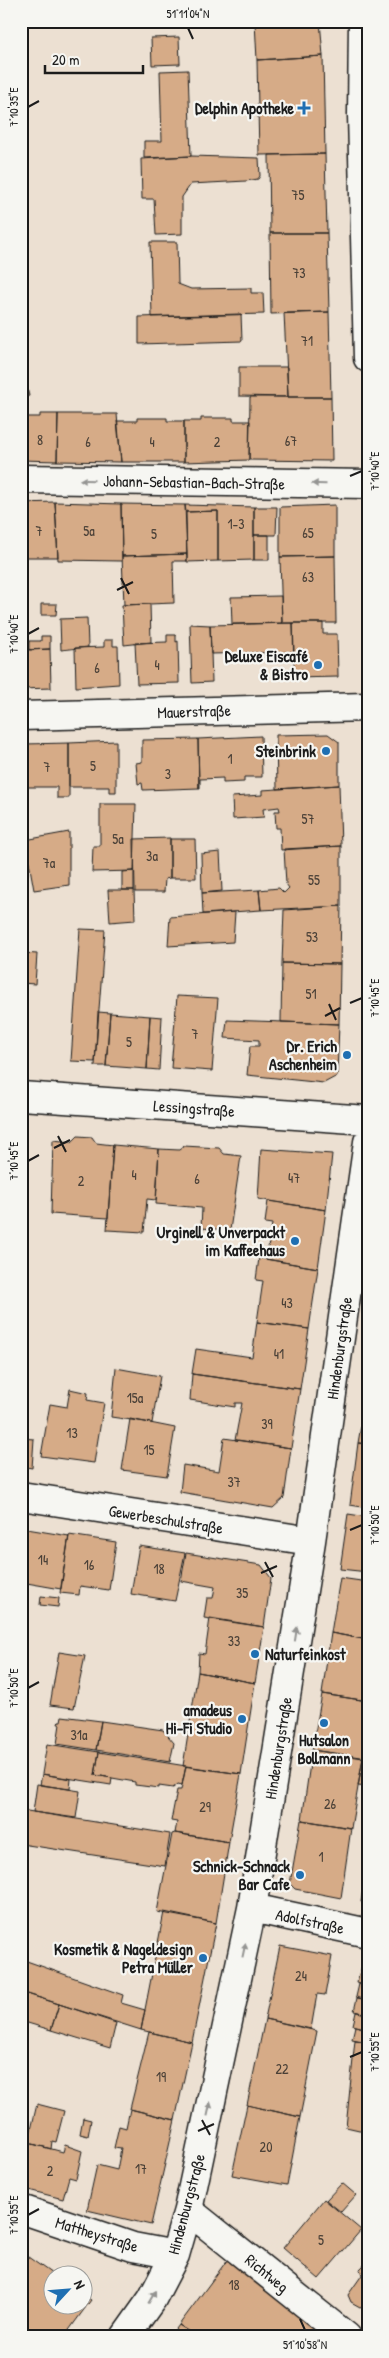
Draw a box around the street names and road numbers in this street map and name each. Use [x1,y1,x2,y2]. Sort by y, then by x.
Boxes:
street label: Johann-Sebastian-Bach-Straße [103,469,286,495]
street label: Mauerstraße [157,699,232,723]
street label: Lessingstraße [153,1094,236,1122]
street label: Hindenburgstraße [321,1295,357,1401]
street label: Gewerbeschulstraße [107,1499,225,1539]
street label: Hindenburgstraße [259,1695,297,1801]
street label: Adolfstraße [274,1903,347,1939]
street label: Hindenburgstraße [162,2151,210,2257]
street label: Mattheystraße [53,2211,142,2257]
street label: Richtweg [241,2249,293,2297]

